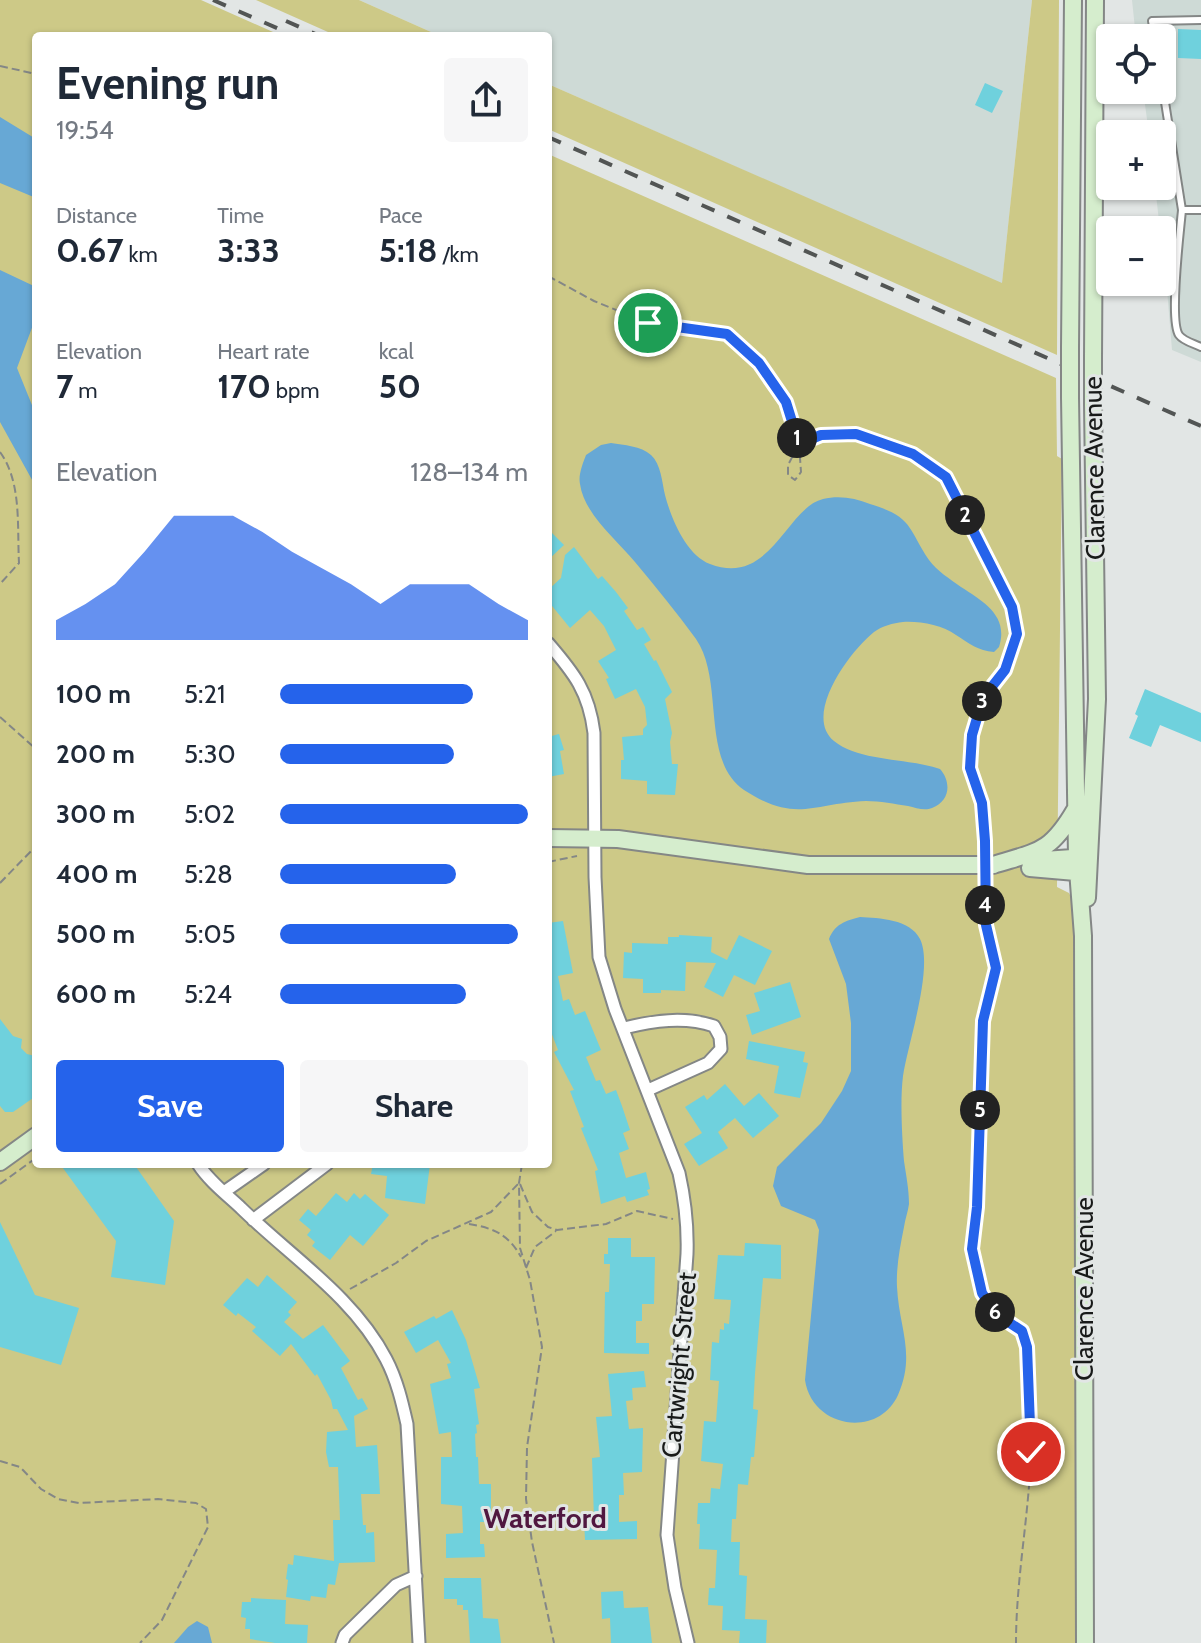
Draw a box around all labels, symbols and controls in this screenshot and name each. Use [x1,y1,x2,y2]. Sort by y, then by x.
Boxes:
map controls [1096,24,1176,296]
button: locate [1096,24,1176,104]
text: Evening run [56,57,279,110]
button: share [444,58,528,142]
text: 19:54 [56,114,114,146]
button: + [1096,120,1176,200]
text: Distance [56,202,137,229]
text: Time [217,202,264,229]
text: Pace [379,202,423,229]
button: − [1096,216,1176,296]
text: 0.67 [56,229,124,271]
text: 3:33 [217,229,280,271]
text: 5:18 [379,229,438,271]
text: km [124,241,158,268]
text: /km [438,241,479,268]
pin [614,289,682,357]
icon: arrive [626,301,670,345]
text: Elevation [56,338,142,365]
text: Heart rate [217,338,309,365]
text: kcal [379,338,414,365]
text: 7 [56,365,73,407]
text: 170 [217,365,271,407]
text: 50 [379,365,421,407]
street label: Clarence Avenue [1076,376,1112,560]
text: m [73,377,98,404]
text: bpm [271,377,320,404]
pin: 1 [777,418,817,458]
text: 1 [793,424,801,451]
text: Elevation [56,456,158,488]
text: 128–134 m [410,456,528,488]
pin: 2 [945,495,985,535]
text: 2 [959,501,971,528]
text: 100 m [56,678,131,710]
text: 5:21 [184,678,226,710]
pin: 3 [962,681,1002,721]
text: 3 [976,687,988,714]
text: 200 m [56,738,135,770]
text: 5:30 [184,738,236,770]
text: 300 m [56,798,135,830]
text: 5:02 [184,798,235,830]
text: 400 m [56,858,137,890]
text: 5:28 [184,858,233,890]
pin: 4 [965,885,1005,925]
text: 4 [978,891,992,918]
text: 500 m [56,918,135,950]
text: 5:05 [184,918,236,950]
text: 600 m [56,978,136,1010]
text: 5:24 [184,978,232,1010]
button: Save [56,1060,284,1152]
button: Share [300,1060,528,1152]
pin: 5 [960,1090,1000,1130]
text: 5 [974,1096,986,1123]
street label: Clarence Avenue [1068,1197,1100,1381]
street label: Cartwright Street [655,1271,703,1459]
pin: 6 [975,1292,1015,1332]
text: 6 [989,1298,1001,1325]
pin [997,1418,1065,1486]
icon: check [1009,1430,1053,1474]
district label: Waterford [483,1501,607,1535]

